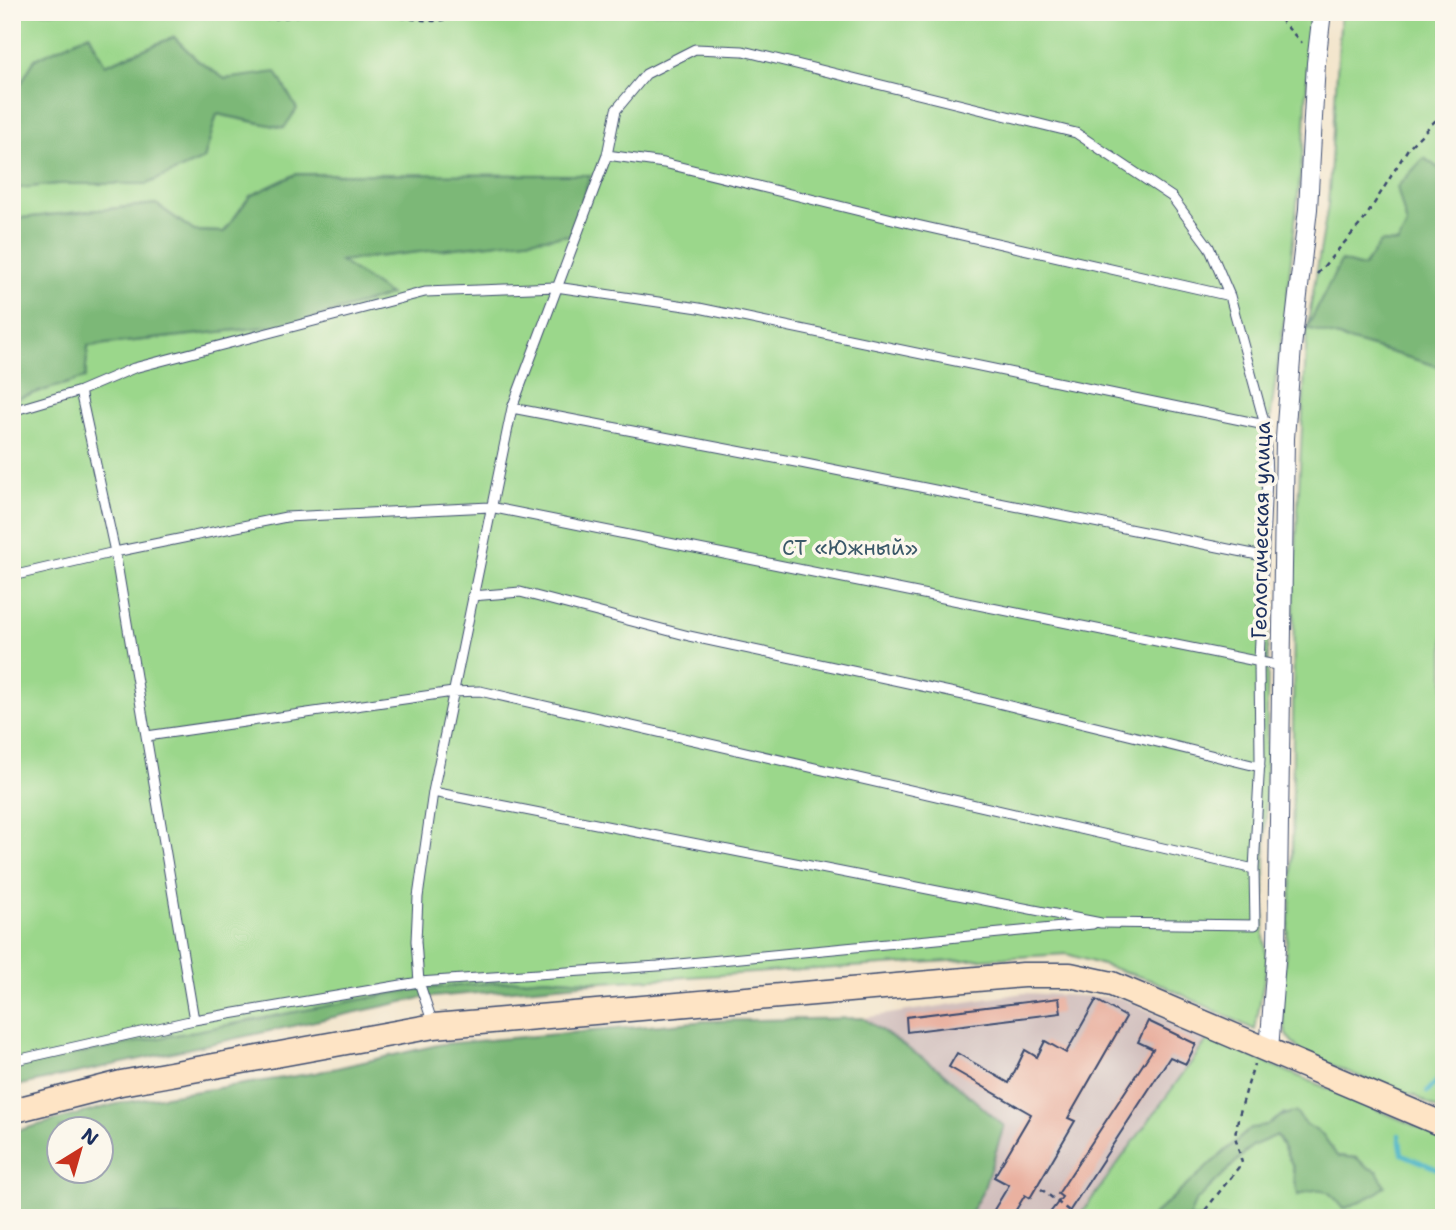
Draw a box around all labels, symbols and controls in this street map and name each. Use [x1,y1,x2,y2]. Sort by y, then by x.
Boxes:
street label: Геологическая улица [1245,421,1277,639]
park label: СТ «Южный» [782,534,918,562]
north arrow [46,1114,116,1184]
text: N [76,1122,103,1151]

